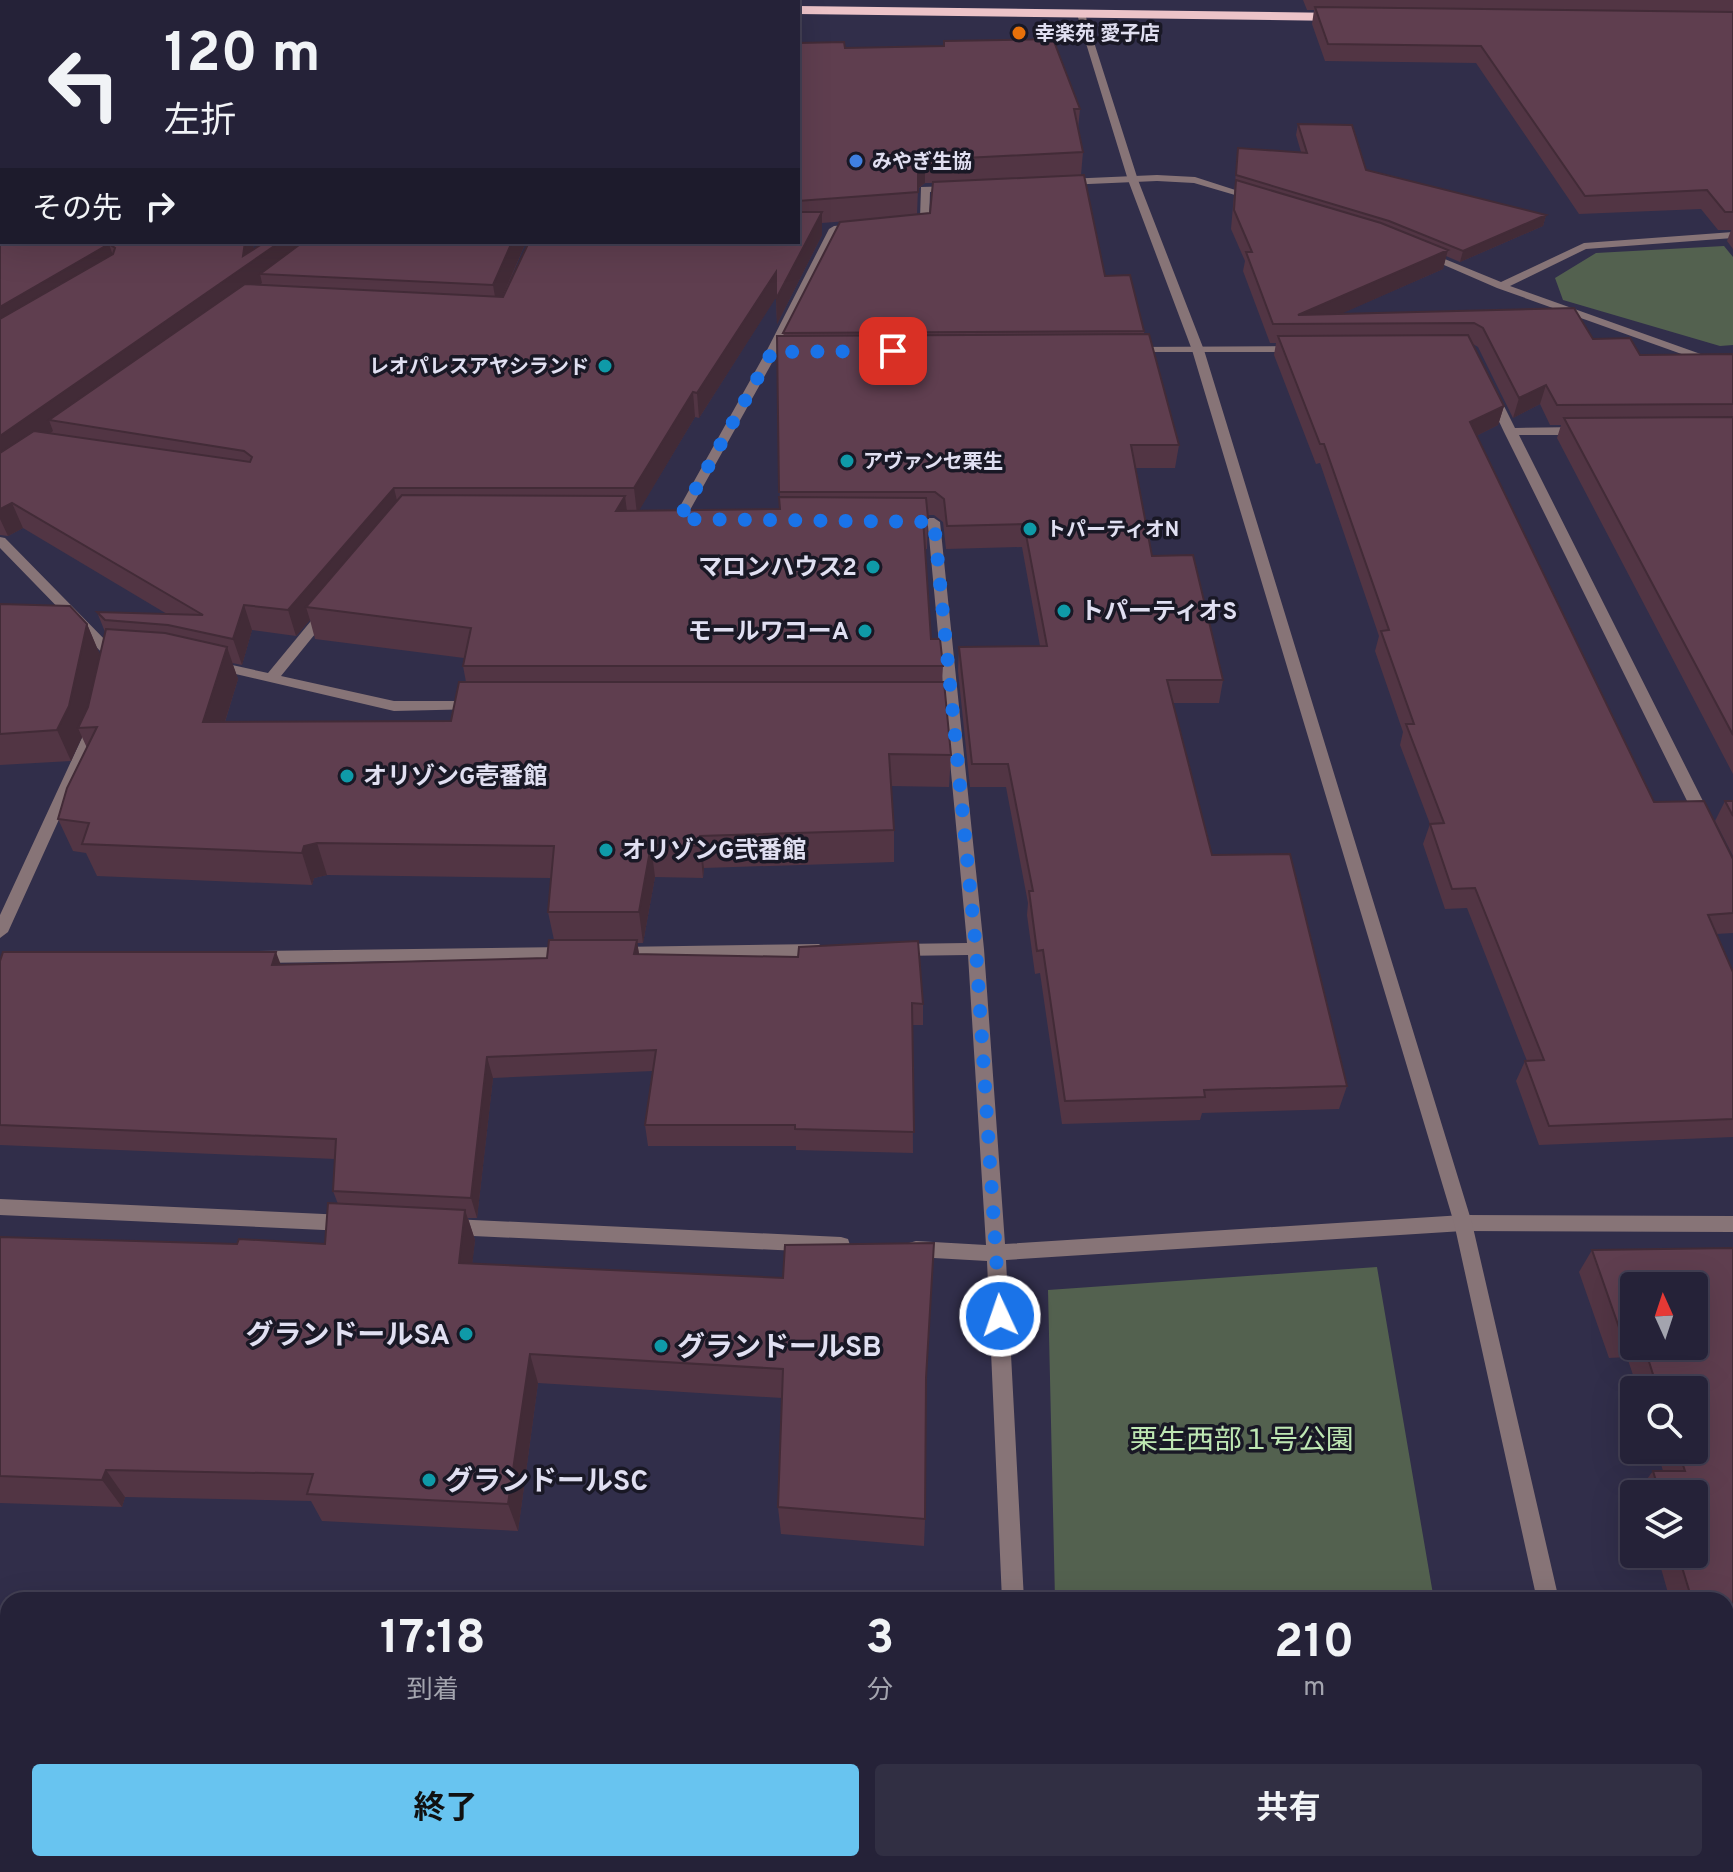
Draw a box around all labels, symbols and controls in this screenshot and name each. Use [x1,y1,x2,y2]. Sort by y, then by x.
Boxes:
text: 120 m [164,21,321,91]
place label: 幸楽苑 愛子店 [1035,22,1160,48]
marker: 幸楽苑 愛子店 [1010,24,1028,42]
icon: left [32,32,136,136]
text: 左折 [164,100,236,146]
place label: みやぎ生協 [872,150,972,176]
marker: みやぎ生協 [847,152,865,170]
icon: right [138,184,182,228]
text: その先 [32,192,122,229]
pin [859,317,927,385]
icon: arrive [871,329,915,373]
place label: レオパレスアヤシランド [369,355,589,381]
marker: レオパレスアヤシランド [596,357,614,375]
place label: アヴァンセ栗生 [863,450,1003,476]
marker: アヴァンセ栗生 [838,452,856,470]
place label: トパーティオN [1046,518,1179,544]
marker: トパーティオN [1021,520,1039,538]
place label: マロンハウス2 [698,554,857,584]
marker: マロンハウス2 [864,558,882,576]
place label: トパーティオS [1080,598,1237,628]
marker: トパーティオS [1055,602,1073,620]
place label: モールワコーA [688,618,849,648]
marker: モールワコーA [856,622,874,640]
place label: オリゾンG壱番館 [363,763,547,793]
marker: オリゾンG壱番館 [338,767,356,785]
place label: オリゾンG弐番館 [622,837,806,867]
marker: オリゾンG弐番館 [597,841,615,859]
north arrow [1620,1272,1708,1360]
map controls [1620,1272,1708,1568]
position arrow [958,1274,1042,1358]
place label: グランドールSA [245,1319,450,1355]
marker: グランドールSA [457,1325,475,1343]
place label: グランドールSB [677,1331,882,1367]
marker: グランドールSB [652,1337,670,1355]
button: search [1620,1376,1708,1464]
park label: 栗生西部１号公園 [1130,1424,1354,1460]
place label: グランドールSC [445,1465,648,1501]
marker: グランドールSC [420,1471,438,1489]
button: layers [1620,1480,1708,1568]
text: 17:18 [380,1610,486,1670]
text: 3 [866,1610,894,1670]
text: 210 [1274,1614,1354,1674]
text: m [1303,1672,1325,1705]
text: 到着 [407,1675,459,1708]
text: 分 [867,1675,893,1708]
button: 終了 [32,1764,859,1856]
button: 共有 [875,1764,1702,1856]

